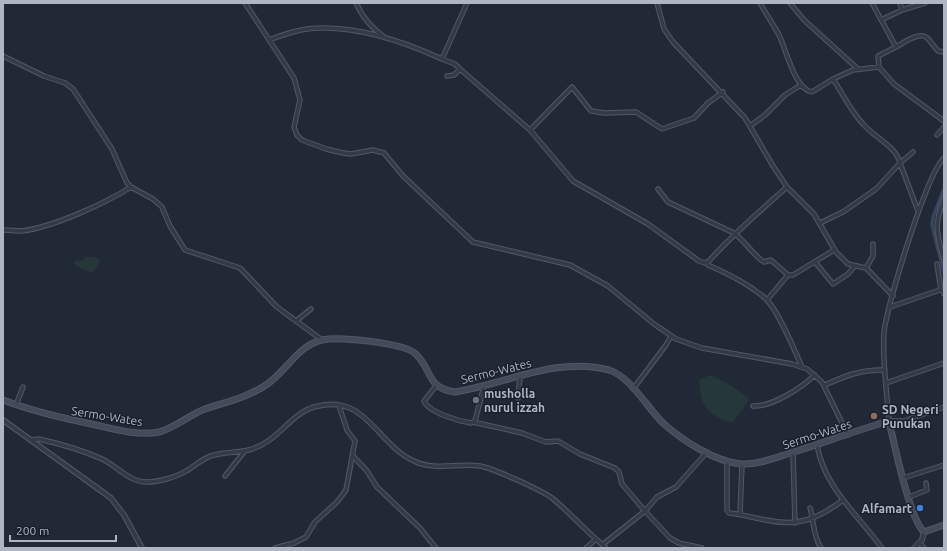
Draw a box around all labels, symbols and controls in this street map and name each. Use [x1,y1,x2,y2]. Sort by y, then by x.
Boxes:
street label: Sermo-Wates [460,356,532,386]
place label: musholla nurul izzah [484,387,545,414]
marker: musholla nurul izzah [471,395,481,405]
place label: SD Negeri Punukan [882,403,939,430]
street label: Sermo-Wates [70,404,144,428]
marker: SD Negeri Punukan [869,411,879,421]
street label: Sermo-Wates [781,417,853,451]
place label: Alfamart [862,502,912,515]
marker: Alfamart [915,503,925,513]
scale bar [10,517,116,543]
text: 200 m [16,524,49,537]

